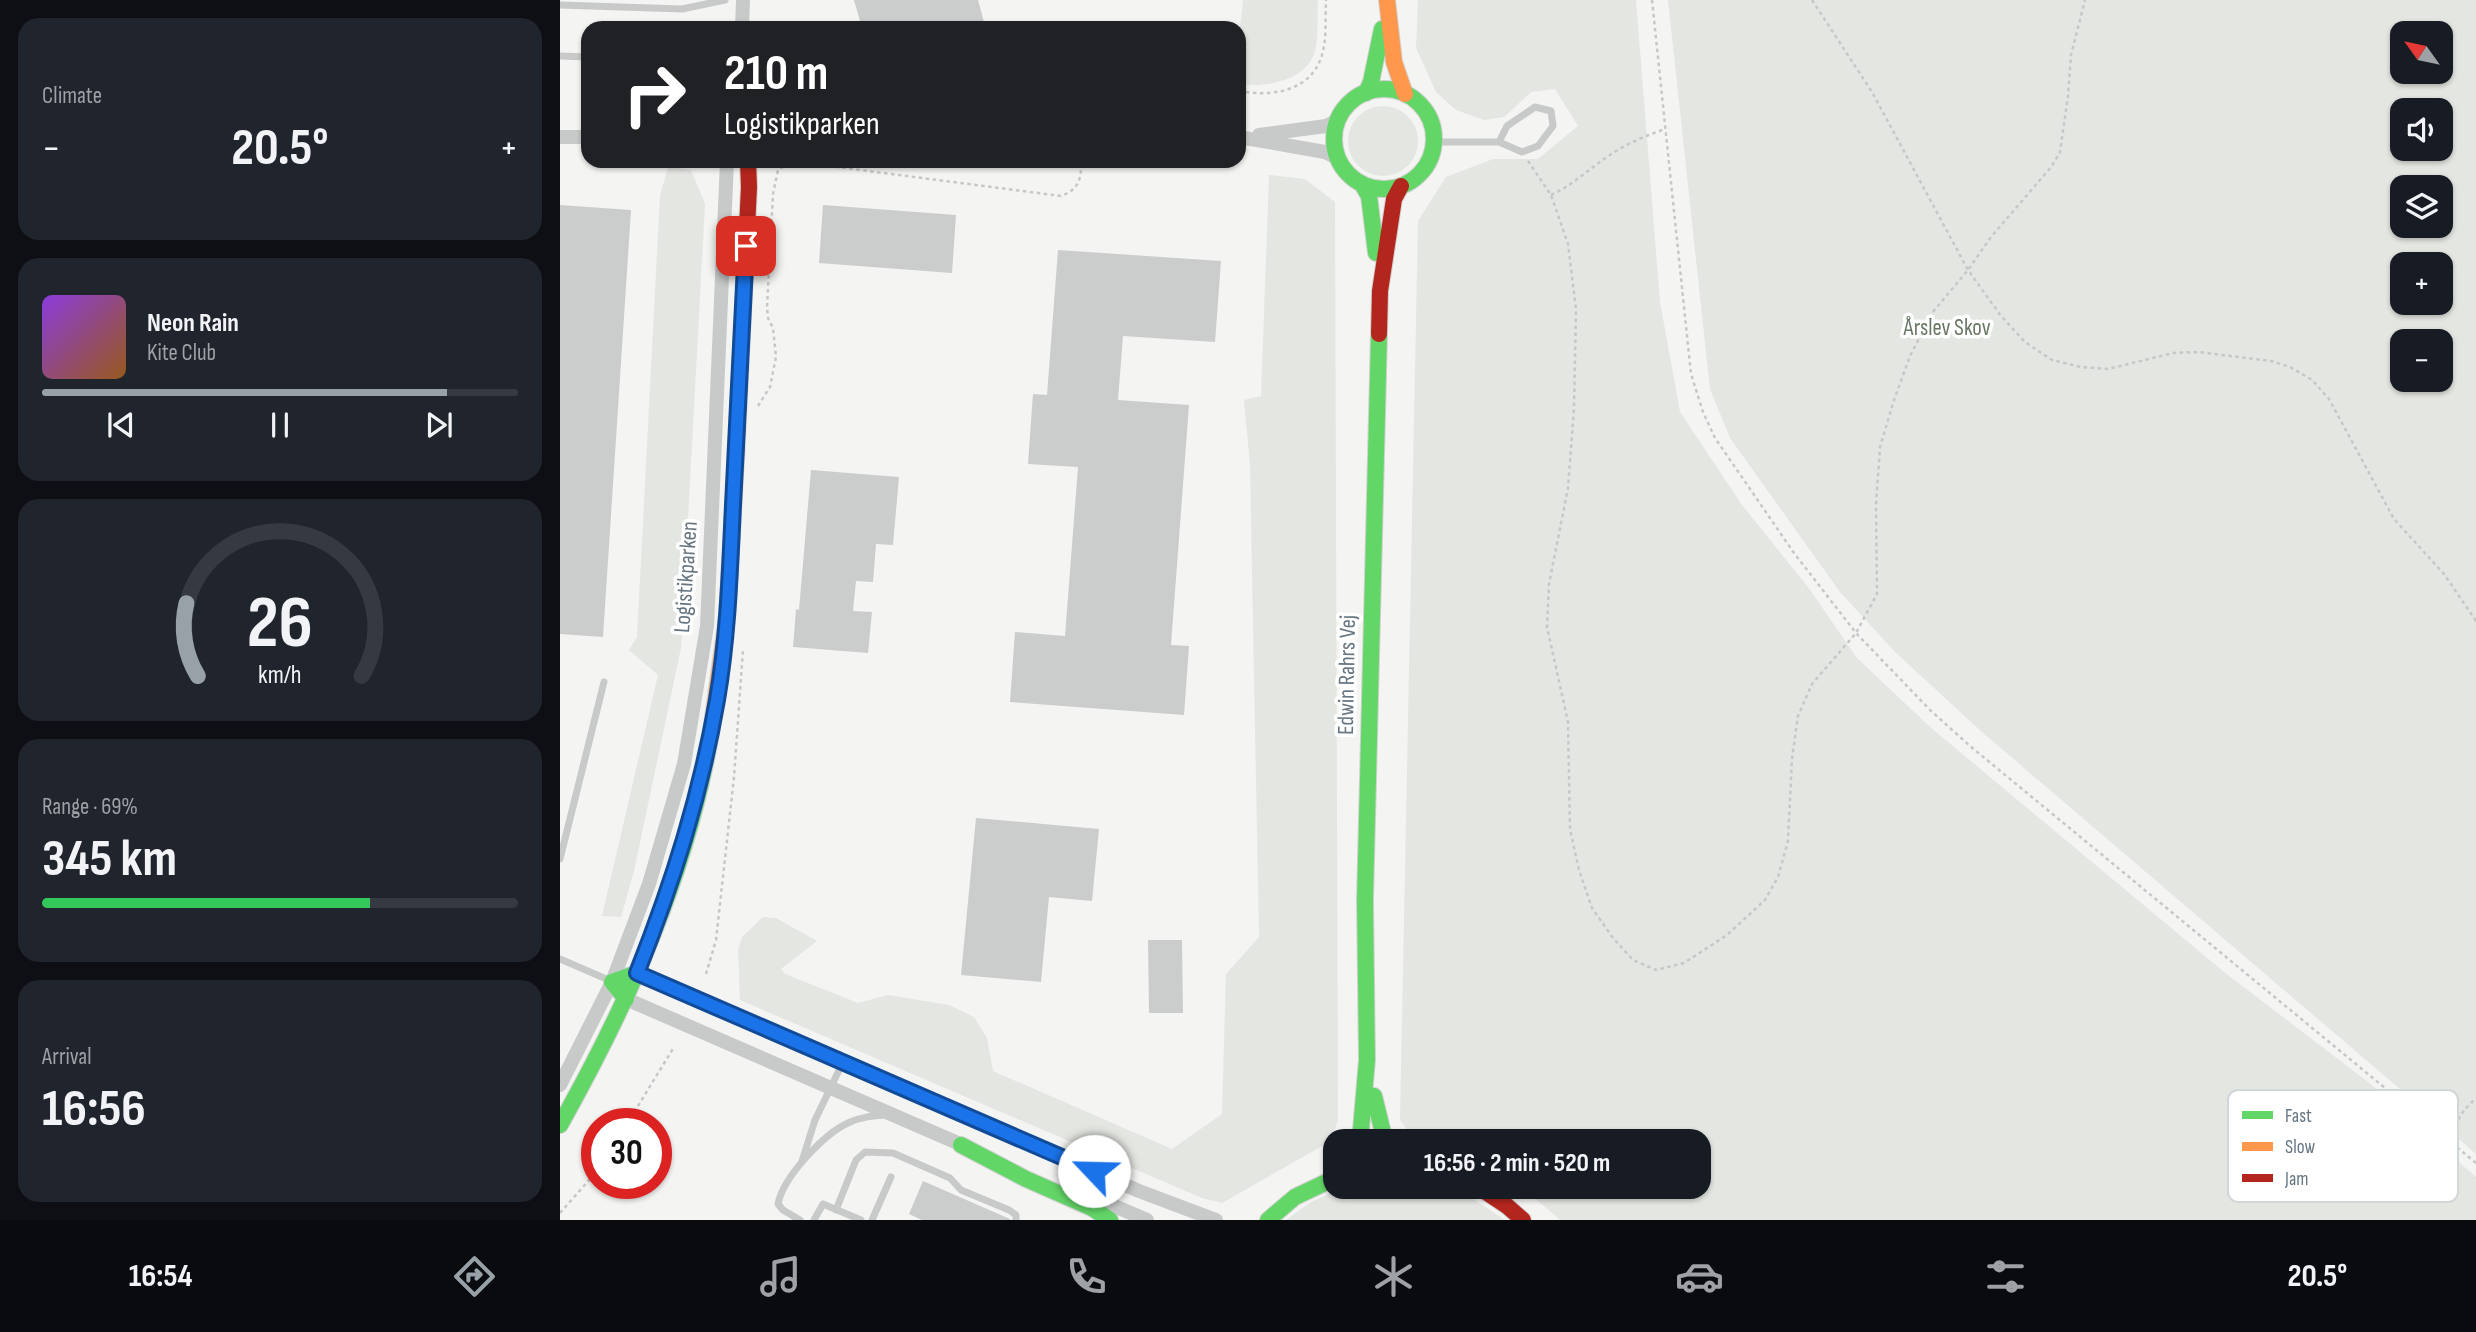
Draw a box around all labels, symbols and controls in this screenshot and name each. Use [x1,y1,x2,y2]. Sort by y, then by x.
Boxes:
north arrow [2390,21,2454,84]
map controls [2390,21,2453,392]
text: 210 m [724,45,828,104]
icon: right [609,49,700,140]
text: Climate [42,82,102,110]
button: sound [2390,98,2453,161]
text: Logistikparken [724,105,880,144]
text: 20.5° [231,117,329,180]
text: − [42,126,61,171]
text: + [499,126,518,171]
button: layers [2390,175,2453,238]
pin [716,216,776,276]
icon: arrive [727,227,765,265]
button: + [2390,252,2453,315]
text: Neon Rain [147,308,239,339]
park label: Årslev Skov [1902,314,1991,342]
button: − [2390,329,2453,392]
text: Kite Club [147,339,216,367]
icon: previous [102,406,140,444]
icon: pause [261,406,299,444]
icon: next [420,406,458,444]
street label: Logistikparken [668,520,704,634]
text: 26 [247,580,313,668]
street label: Edwin Rahrs Vej [1332,615,1362,735]
text: km/h [258,660,302,691]
text: Range · 69% [42,793,138,821]
text: 345 km [42,828,177,891]
text: Arrival [42,1043,91,1071]
text: 16:56 [42,1078,146,1141]
legend [2228,1090,2458,1202]
text: Fast [2285,1105,2312,1128]
speed limit sign: 30 [581,1108,672,1199]
position arrow [1057,1134,1131,1208]
text: Slow [2285,1136,2315,1159]
text: 16:56 · 2 min · 520 m [1424,1148,1610,1179]
text: Jam [2284,1168,2308,1191]
icon: directions [450,1252,499,1301]
icon: music [756,1252,805,1301]
icon: phone [1062,1252,1111,1301]
icon: climate [1369,1252,1418,1301]
icon: car [1675,1252,1724,1301]
icon: filters [1981,1252,2030,1301]
text: 16:54 [129,1257,192,1296]
text: 20.5° [2287,1257,2347,1296]

